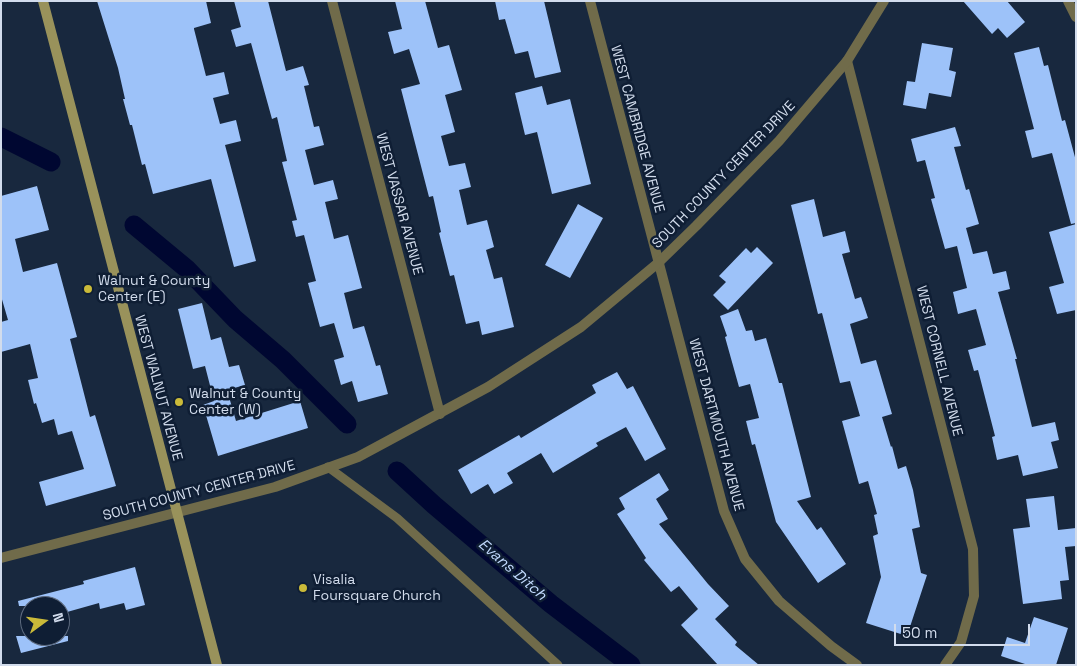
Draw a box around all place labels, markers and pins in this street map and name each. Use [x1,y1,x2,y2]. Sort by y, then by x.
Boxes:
place label: Walnut & County Center (E) [98,273,210,306]
marker: Walnut & County Center (E) [82,283,94,295]
place label: Walnut & County Center (W) [189,386,301,418]
marker: Walnut & County Center (W) [173,396,185,408]
place label: Visalia Foursquare Church [313,572,441,604]
marker: Visalia Foursquare Church [297,582,309,594]

